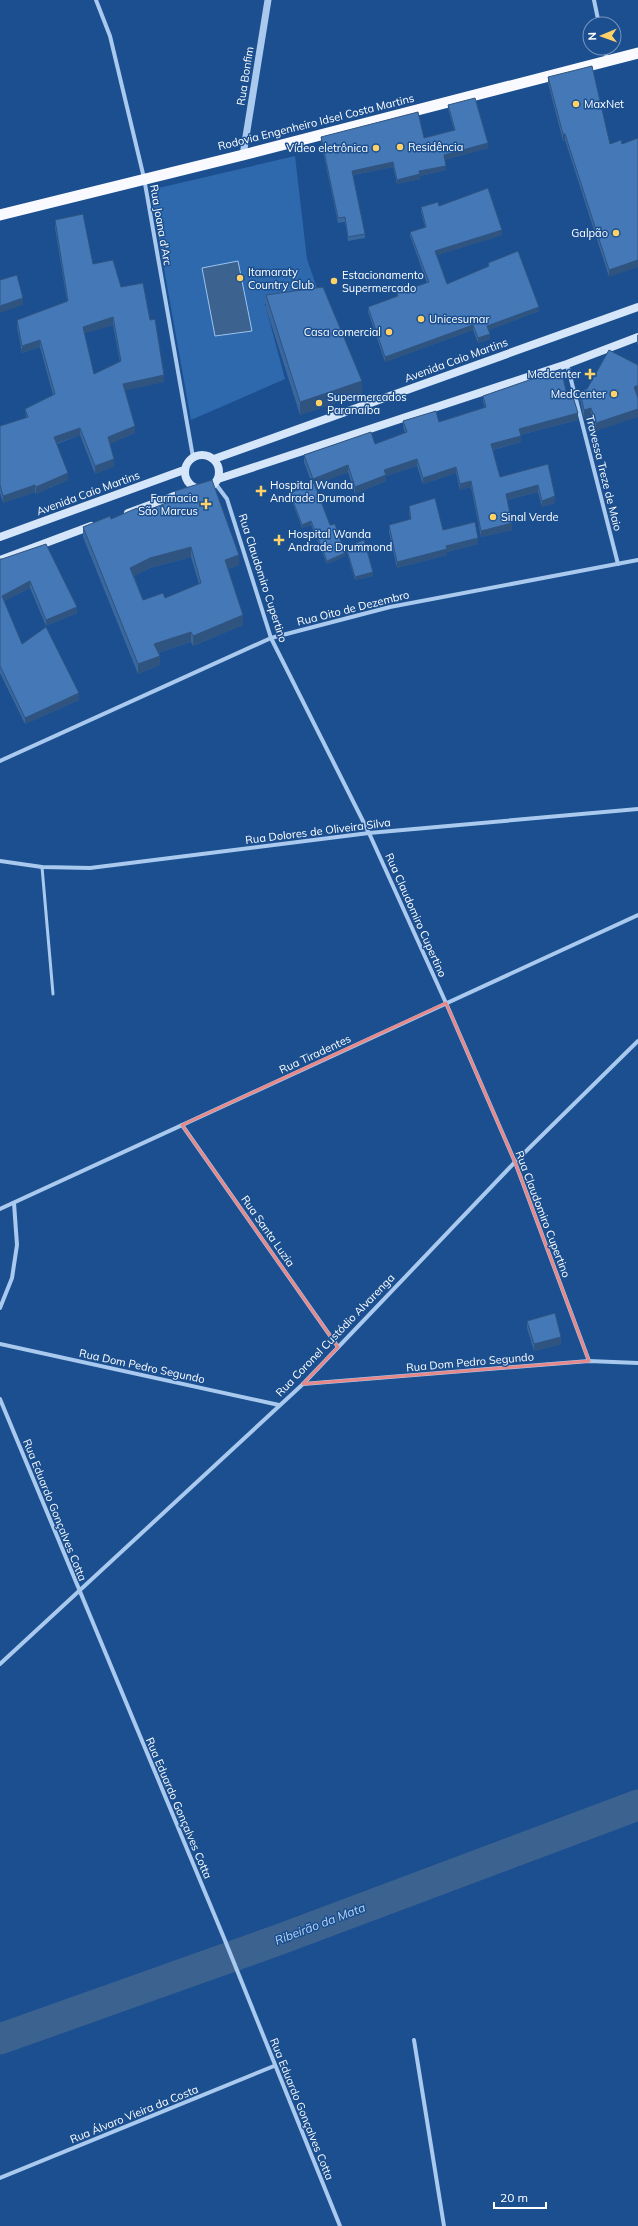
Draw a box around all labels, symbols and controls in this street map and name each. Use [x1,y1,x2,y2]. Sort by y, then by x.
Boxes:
north arrow [582,16,622,56]
text: N [585,32,599,41]
street label: Rua Bonfim [233,45,257,107]
street label: Rodovia Engenheiro Idsel Costa Martins [216,91,416,153]
place label: MaxNet [584,97,624,111]
marker: MaxNet [571,99,581,109]
place label: Residência [408,140,463,154]
place label: Vídeo eletrônica [286,141,368,155]
marker: Residência [395,142,405,152]
marker: Vídeo eletrônica [371,143,381,153]
street label: Rua Joana d'Arc [147,183,175,267]
place label: Galpão [571,226,608,240]
marker: Galpão [611,228,621,238]
place label: Itamaraty Country Club [248,265,315,292]
place label: Estacionamento Supermercado [342,268,424,295]
marker: Itamaraty Country Club [235,273,245,283]
marker: Estacionamento Supermercado [329,276,339,286]
place label: Unicesumar [429,312,489,326]
marker: Unicesumar [416,314,426,324]
place label: Casa comercial [304,325,381,339]
marker: Casa comercial [384,327,394,337]
street label: Avenida Caio Martins [402,335,510,385]
place label: Medcenter [527,367,581,381]
marker: Medcenter [584,368,596,380]
place label: MedCenter [551,387,606,401]
marker: MedCenter [609,389,619,399]
place label: Supermercados Paranaíba [327,390,407,417]
marker: Supermercados Paranaíba [314,398,324,408]
street label: Travessa Treze de Maio [583,414,625,532]
street label: Avenida Caio Martins [34,468,142,518]
place label: Hospital Wanda Andrade Drumond [270,478,365,505]
marker: Hospital Wanda Andrade Drumond [255,485,267,497]
place label: Farmacia São Marcus [138,491,198,518]
marker: Farmacia São Marcus [201,499,211,509]
place label: Sinal Verde [501,510,559,524]
street label: Rua Claudomiro Cupertino [236,512,290,644]
marker: Sinal Verde [488,512,498,522]
place label: Hospital Wanda Andrade Drummond [288,527,392,554]
marker: Hospital Wanda Andrade Drummond [273,534,285,546]
street label: Rua Oito de Dezembro [295,587,411,629]
street label: Rua Dolores de Oliveira Silva [244,815,392,847]
street label: Rua Claudomiro Cupertino [382,851,450,979]
street label: Rua Tiradentes [277,1031,353,1077]
street label: Rua Claudomiro Cupertino [512,1149,574,1279]
street label: Rua Santa Luzia [238,1193,298,1269]
street label: Rua Coronel Custódio Alvarenga [273,1271,397,1399]
street label: Rua Dom Pedro Segundo [78,1346,206,1386]
street label: Rua Dom Pedro Segundo [406,1349,534,1375]
street label: Rua Eduardo Gonçalves Cotta [20,1437,90,1583]
street label: Rua Eduardo Gonçalves Cotta [143,1735,215,1881]
water label: Ribeirão da Mata [272,1899,367,1948]
street label: Rua Eduardo Gonçalves Cotta [267,2036,337,2182]
street label: Rua Álvaro Vieira da Costa [68,2082,200,2146]
scale bar [494,2184,546,2210]
text: 20 m [500,2190,528,2205]

